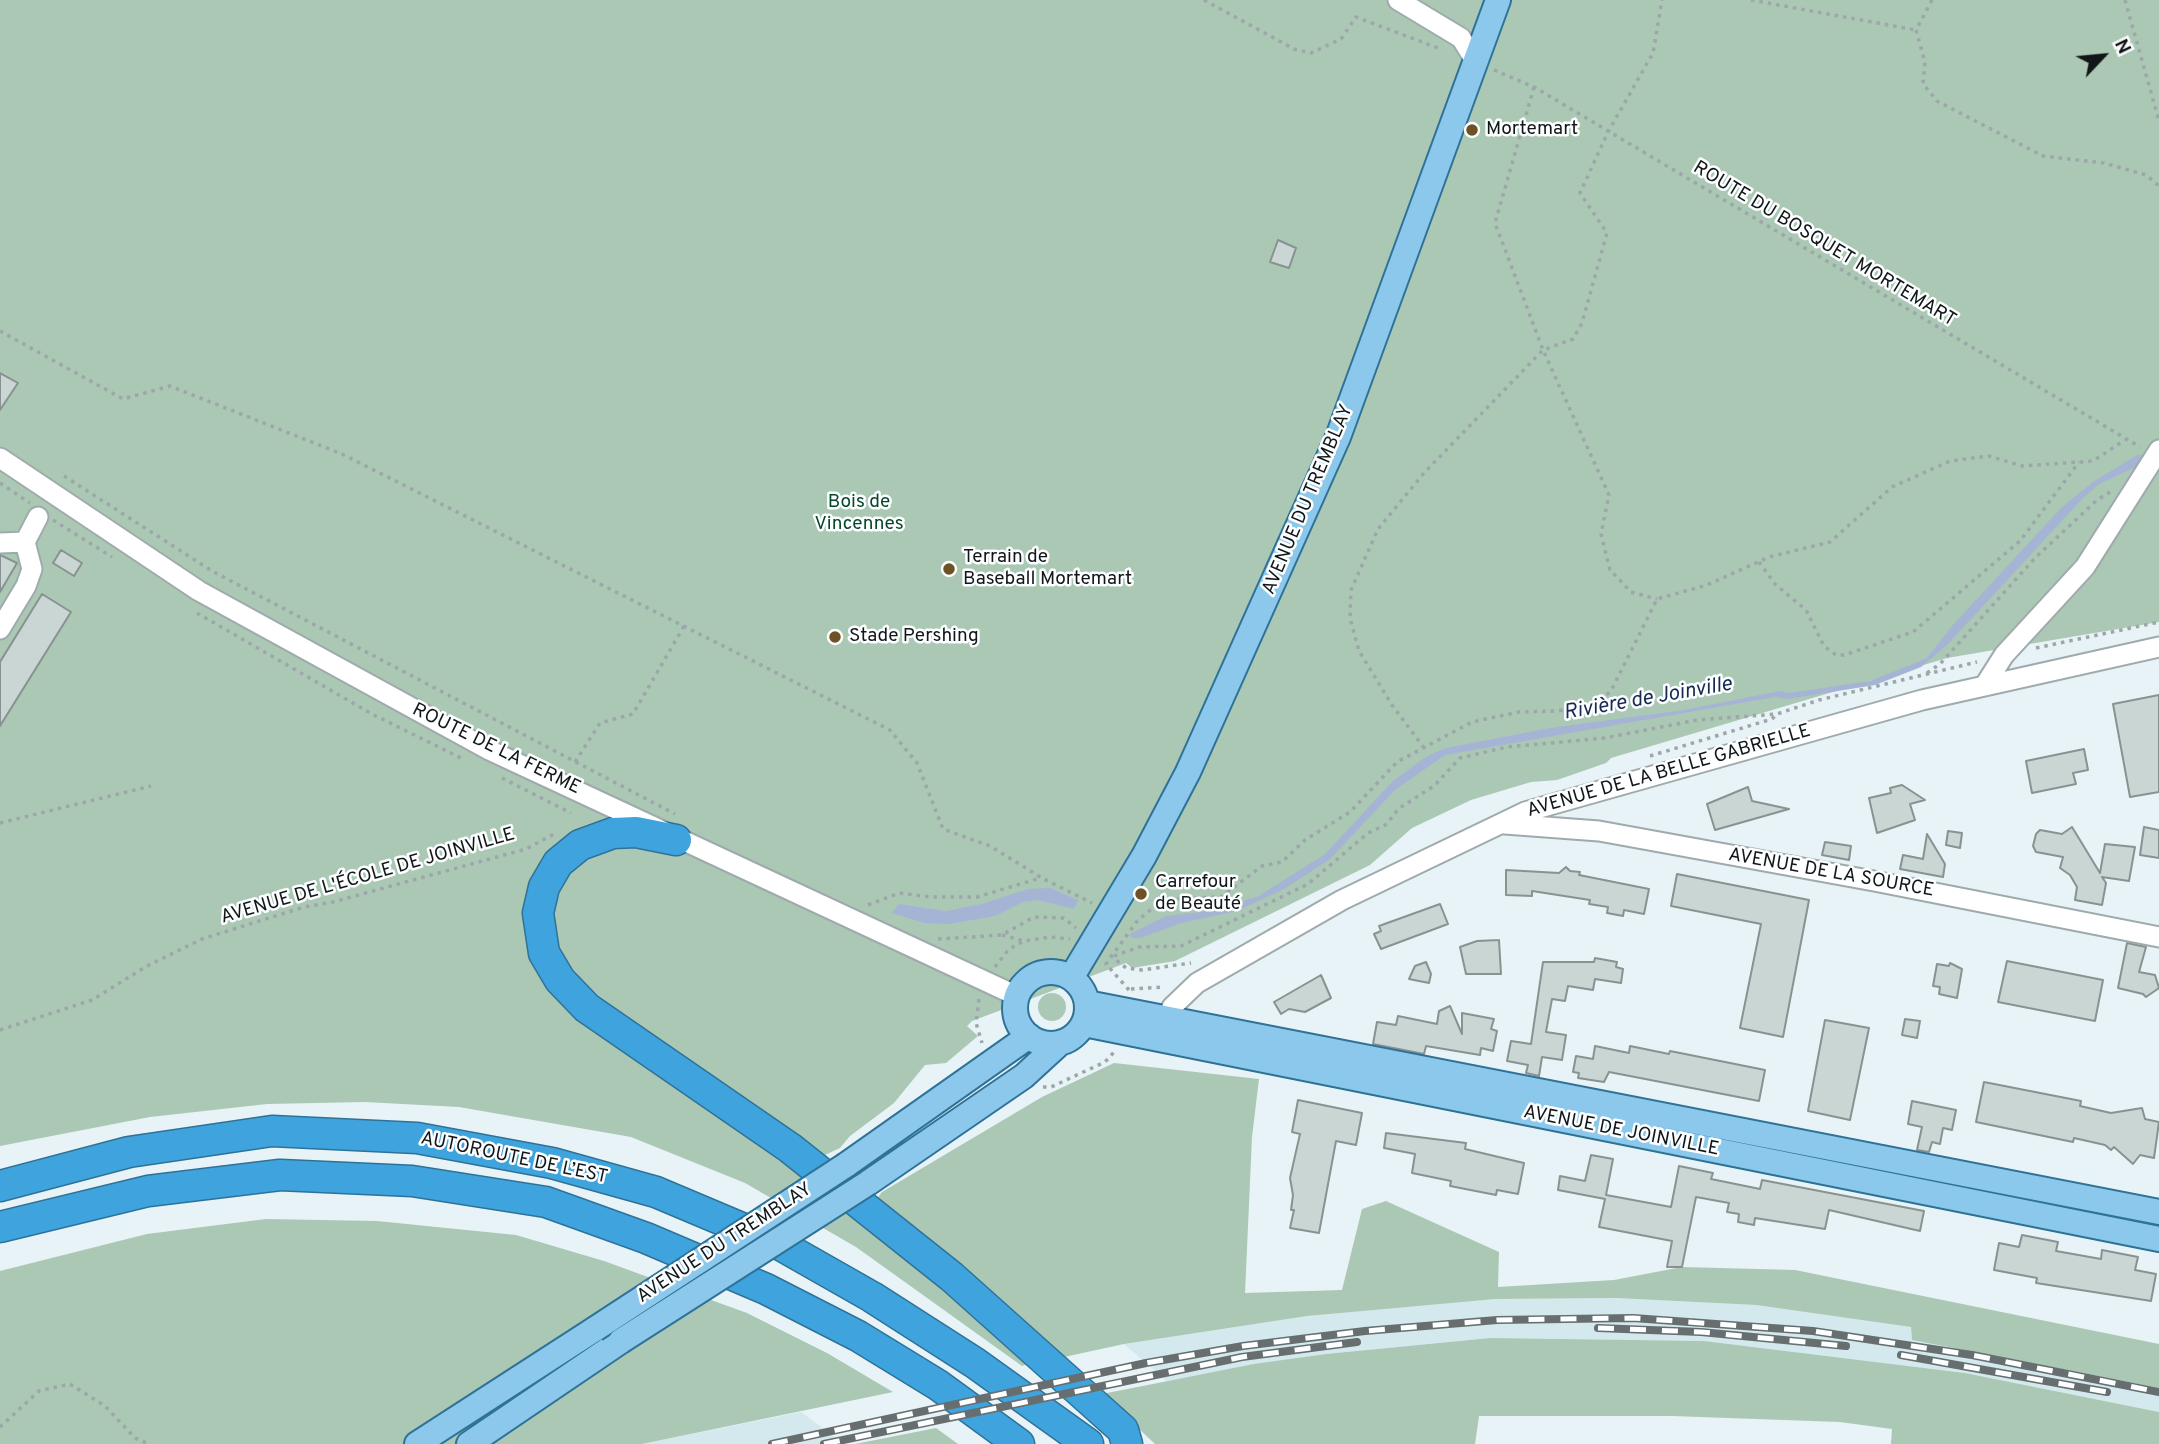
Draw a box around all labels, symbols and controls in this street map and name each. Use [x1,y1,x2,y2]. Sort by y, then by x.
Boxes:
north arrow [2068,21,2138,91]
text: N [2108,35,2136,58]
place label: Mortemart [1486,119,1578,141]
marker: Mortemart [1464,122,1480,138]
street label: ROUTE DU BOSQUET MORTEMART [1688,157,1960,333]
street label: AVENUE DU TREMBLAY [1259,402,1359,598]
park label: Bois de Vincennes [814,492,904,536]
place label: Terrain de Baseball Mortemart [963,547,1132,591]
marker: Terrain de Baseball Mortemart [941,561,957,577]
place label: Stade Pershing [849,626,979,648]
marker: Stade Pershing [827,629,843,645]
water label: Rivière de Joinville [1562,673,1734,727]
street label: ROUTE DE LA FERME [408,699,584,801]
street label: AVENUE DE LA BELLE GABRIELLE [1525,721,1813,823]
street label: AVENUE DE L'ÉCOLE DE JOINVILLE [218,824,518,930]
street label: AVENUE DE LA SOURCE [1727,845,1935,903]
place label: Carrefour de Beauté [1155,872,1241,916]
marker: Carrefour de Beauté [1133,886,1149,902]
street label: AVENUE DE JOINVILLE [1521,1102,1721,1162]
street label: AUTOROUTE DE L’EST [419,1128,609,1190]
street label: AVENUE DU TREMBLAY [633,1179,817,1309]

